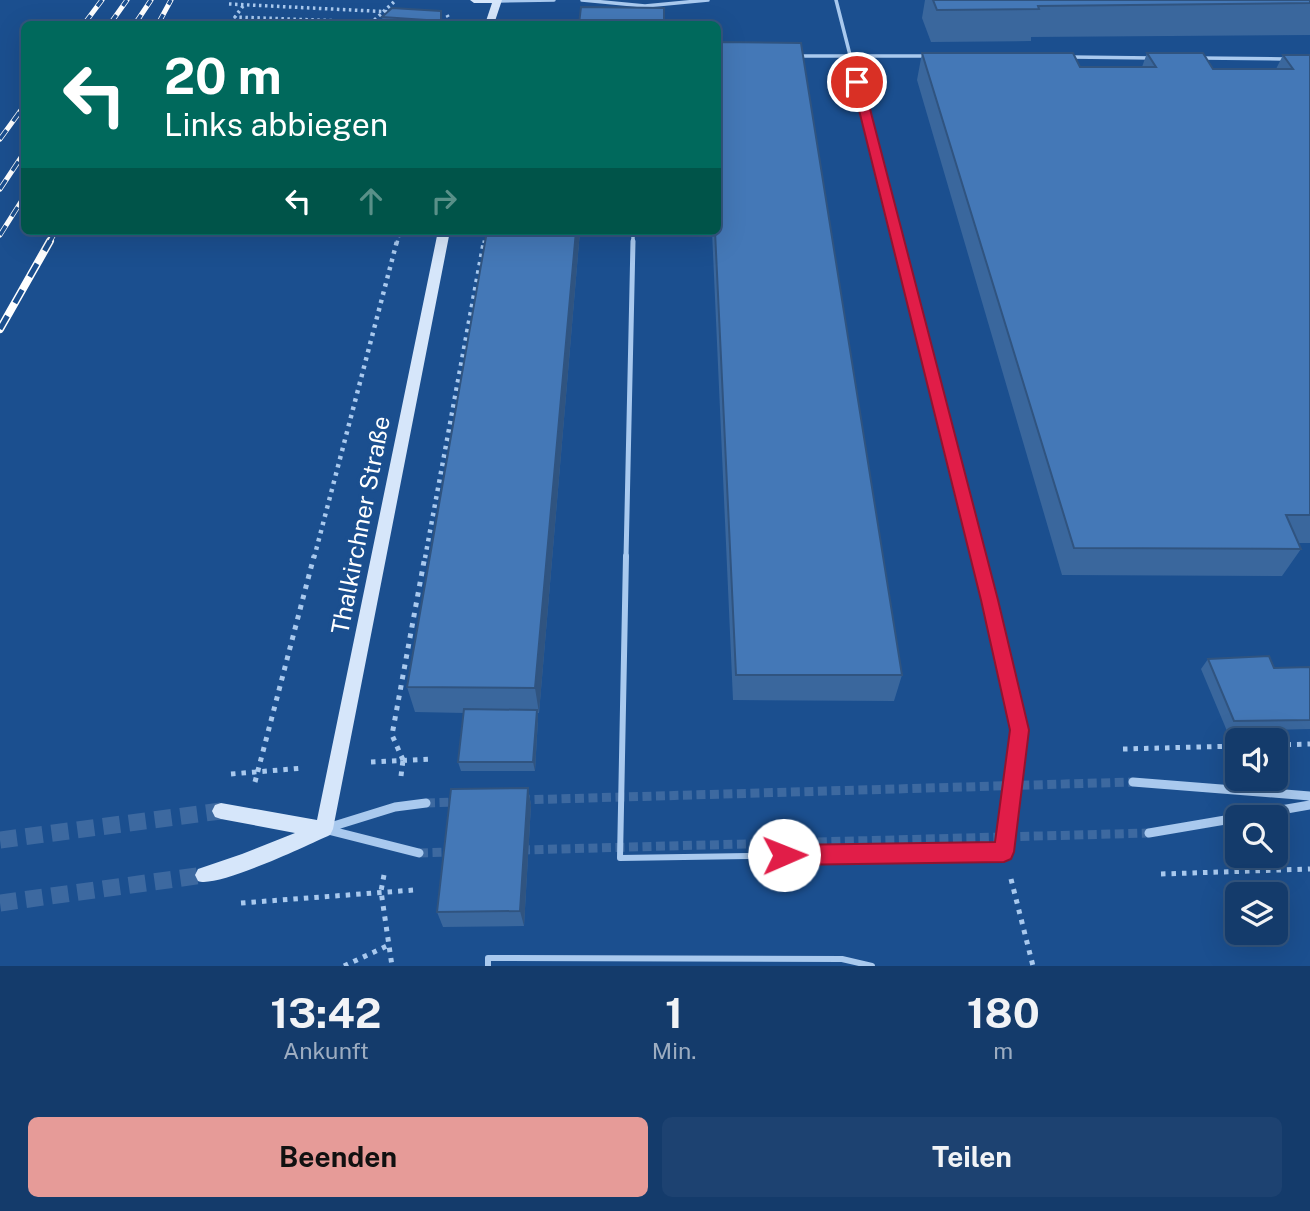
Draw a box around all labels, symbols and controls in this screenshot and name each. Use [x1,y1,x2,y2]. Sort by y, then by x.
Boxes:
text: 20 m [164,47,282,105]
icon: left [49,49,140,140]
pin [827,52,887,112]
icon: arrive [838,63,876,101]
text: Links abbiegen [164,106,388,143]
icon: left [279,182,317,220]
icon: ahead [352,182,390,220]
icon: right [425,182,463,220]
street label: Thalkirchner Straße [325,414,395,636]
map controls [1225,728,1288,945]
button: sound [1225,728,1288,791]
button: search [1225,805,1288,868]
position arrow [747,818,821,892]
button: layers [1225,882,1288,945]
text: 13:42 [270,988,382,1037]
text: 1 [665,988,683,1037]
text: 180 [967,988,1040,1037]
text: Ankunft [283,1037,369,1064]
text: Min. [652,1037,696,1064]
text: m [993,1037,1013,1064]
button: Beenden [28,1117,648,1197]
button: Teilen [662,1117,1282,1197]

